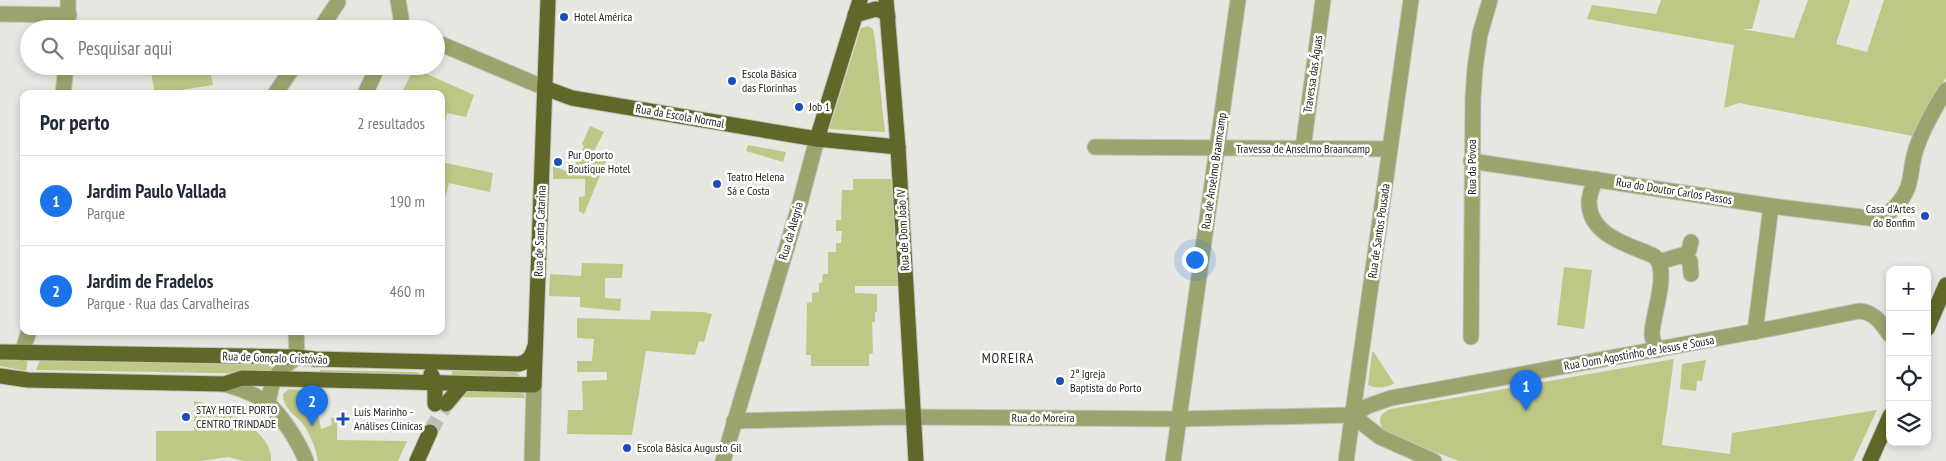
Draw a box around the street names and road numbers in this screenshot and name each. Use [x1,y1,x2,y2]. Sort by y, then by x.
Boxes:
street label: Travessa das Águas [1300,34,1325,114]
street label: Rua da Escola Normal [635,100,726,131]
street label: Rua de Anselmo Braamcamp [1198,112,1229,230]
street label: Rua da Póvoa [1464,139,1479,195]
street label: Travessa de Anselmo Braancamp [1236,141,1370,156]
street label: Rua do Doutor Carlos Passos [1615,174,1733,207]
street label: Rua de Santos Pousada [1364,182,1393,279]
street label: Rua de Santa Catarina [530,185,549,277]
street label: Rua de Dom João IV [893,188,912,271]
street label: Rua da Alegria [775,200,806,262]
street label: Rua Dom Agostinho de Jesus e Sousa [1563,332,1715,373]
street label: Rua de Gonçalo Cristóvão [222,348,328,367]
street label: Rua do Moreira [1011,410,1075,425]

